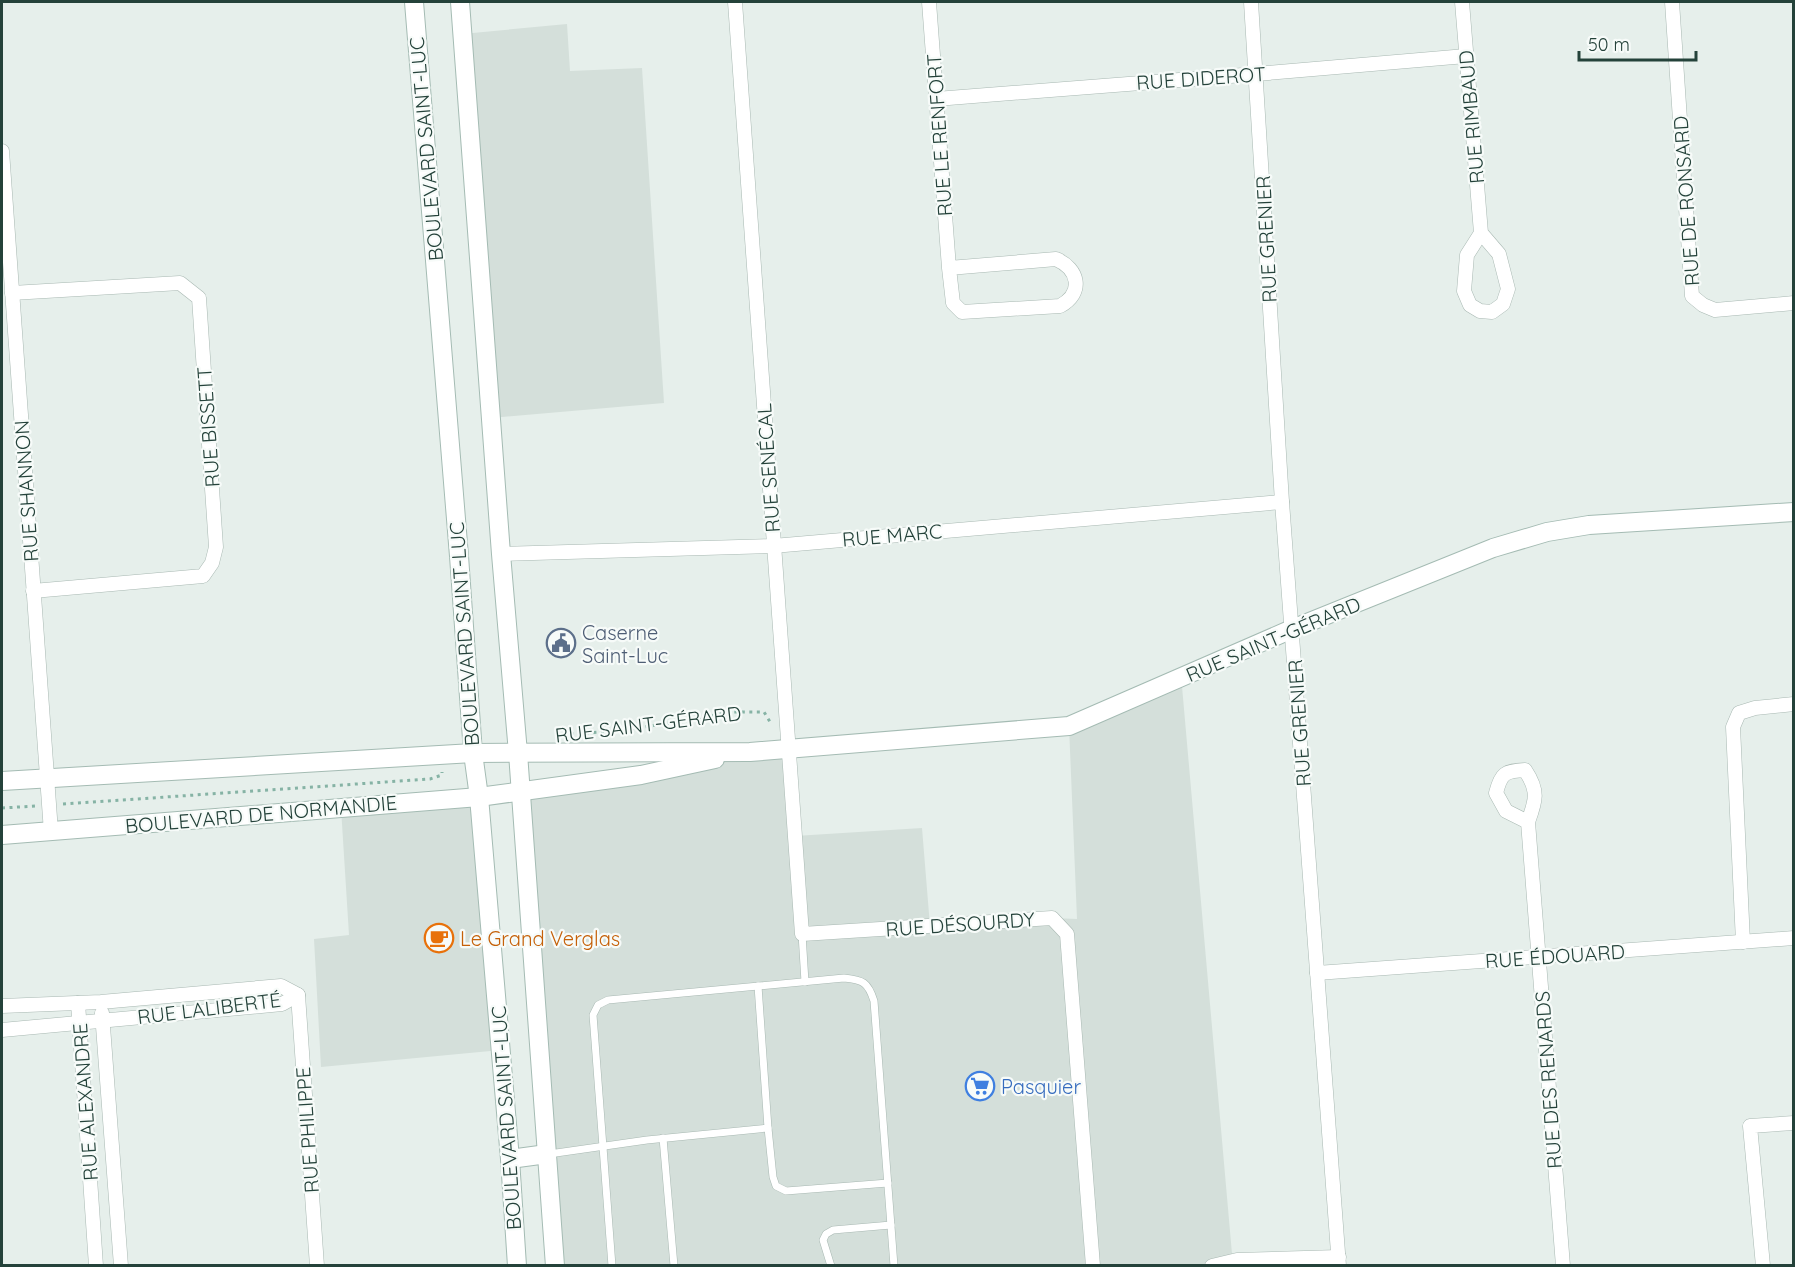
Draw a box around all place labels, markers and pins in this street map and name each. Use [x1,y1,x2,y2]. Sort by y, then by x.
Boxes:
place label: Caserne Saint-Luc [582,620,668,668]
public building icon: Caserne Saint-Luc [545,627,577,659]
cafe icon: Le Grand Verglas [423,922,455,954]
place label: Le Grand Verglas [460,926,620,951]
supermarket icon: Pasquier [964,1070,996,1102]
place label: Pasquier [1001,1074,1081,1099]

